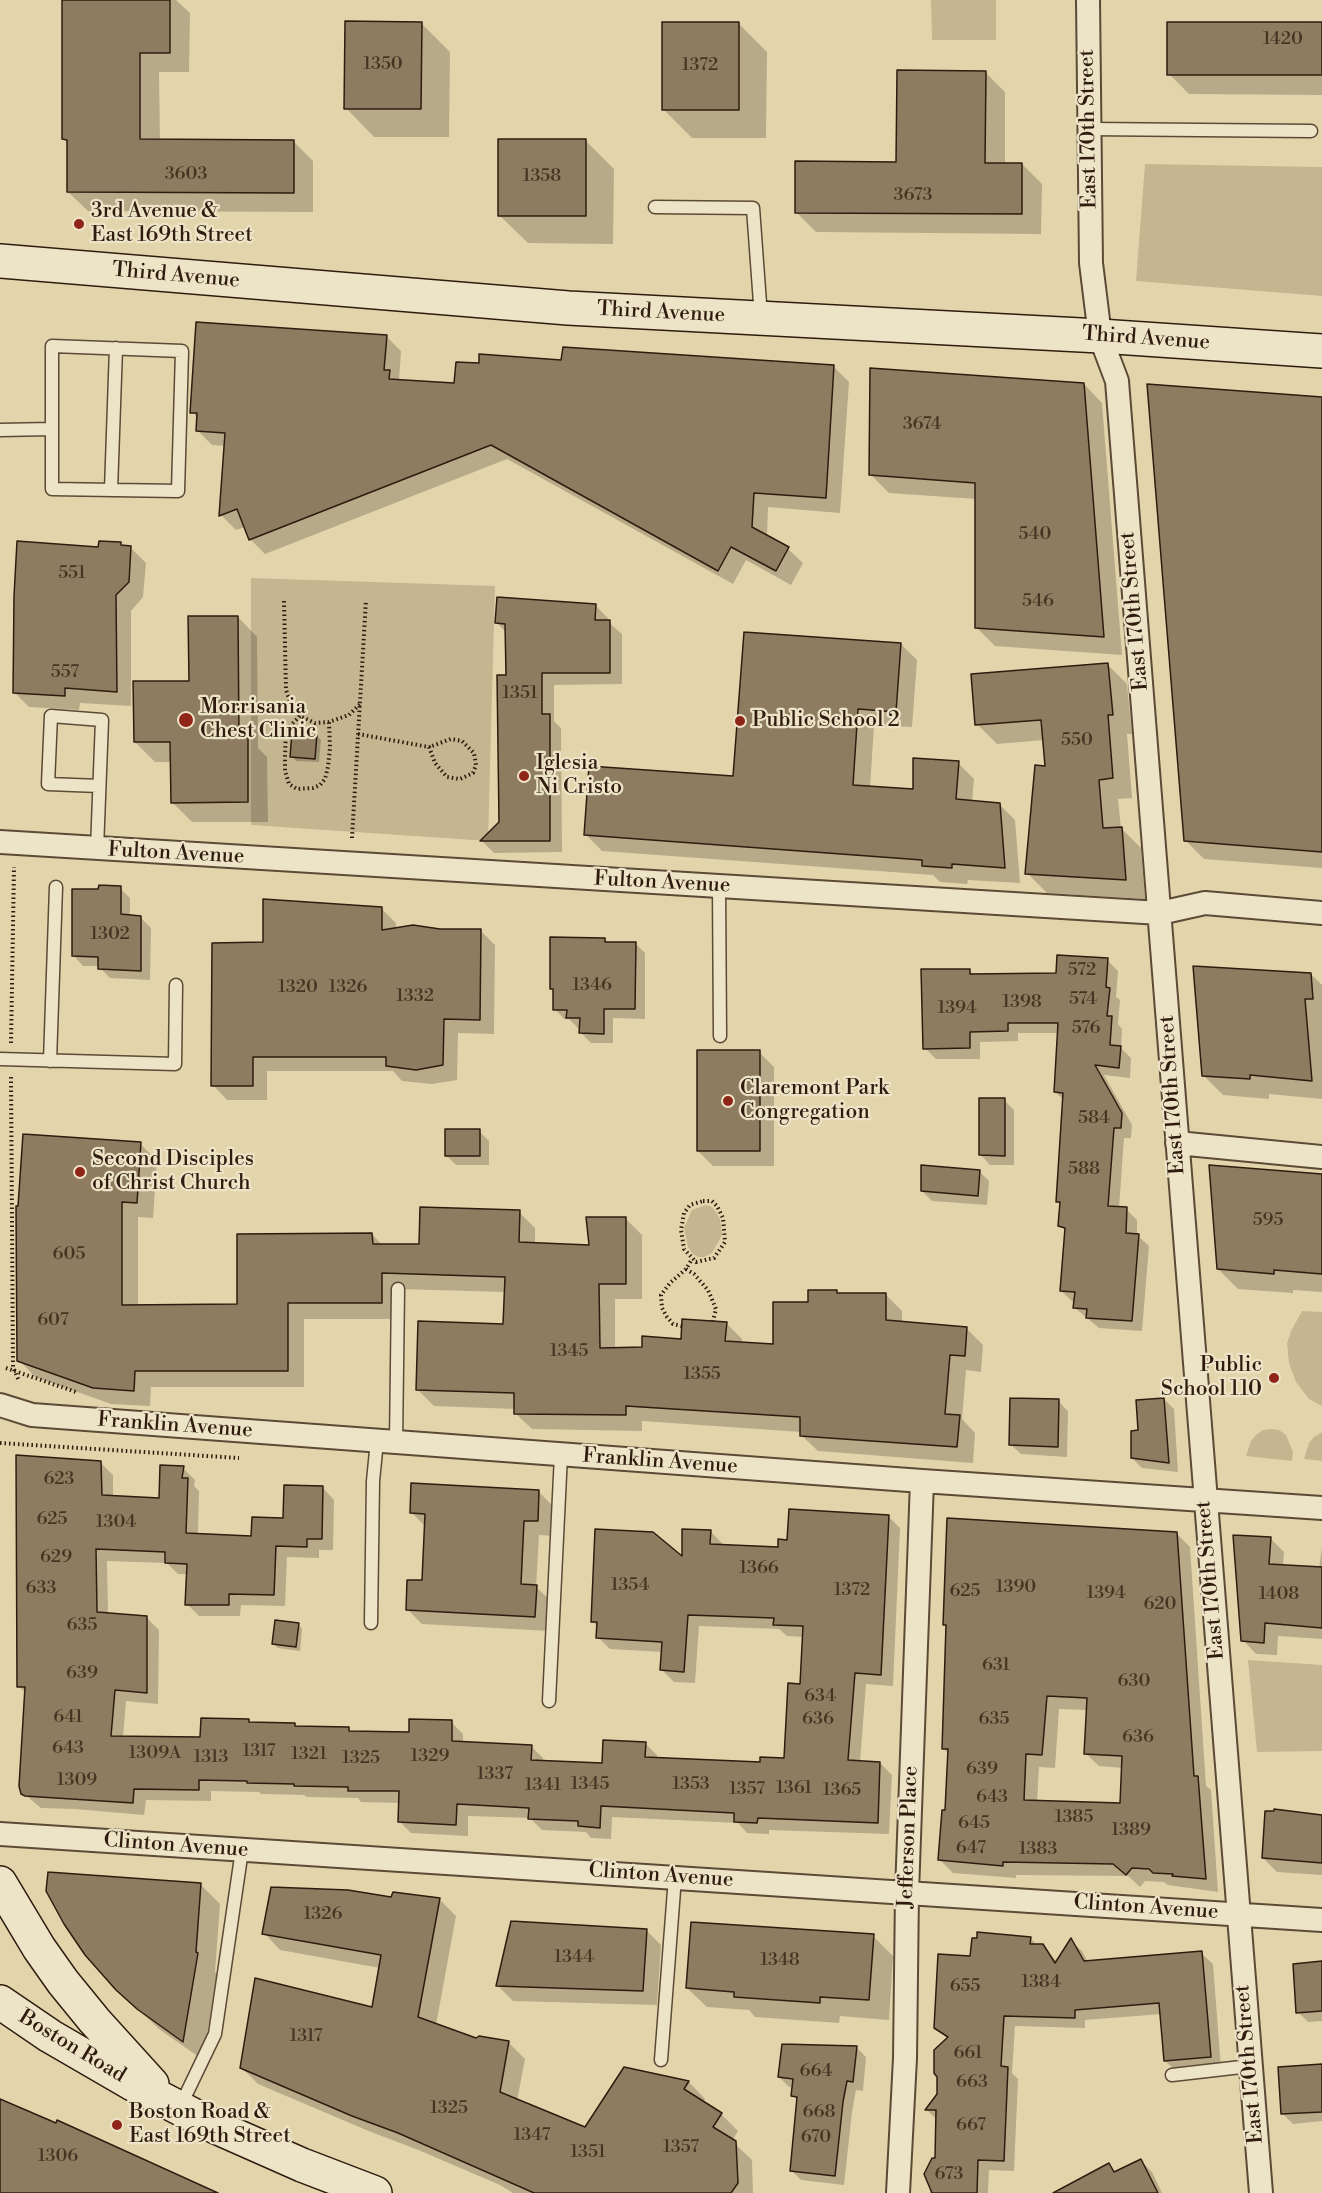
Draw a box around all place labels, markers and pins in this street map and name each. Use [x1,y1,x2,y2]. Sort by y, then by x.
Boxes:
place label: 3rd Avenue & East 169th Street [91,199,253,249]
marker: 3rd Avenue & East 169th Street [72,217,86,231]
place label: Morrisania Chest Clinic [200,695,316,745]
place label: Public School 2 [752,708,900,734]
marker: Morrisania Chest Clinic [177,711,195,729]
marker: Public School 2 [733,714,747,728]
place label: Iglesia Ni Cristo [536,751,622,801]
marker: Iglesia Ni Cristo [517,769,531,783]
place label: Claremont Park Congregation [740,1076,889,1126]
marker: Claremont Park Congregation [721,1094,735,1108]
place label: Second Disciples of Christ Church [92,1147,254,1197]
marker: Second Disciples of Christ Church [73,1165,87,1179]
place label: Public School 110 [1161,1353,1262,1403]
marker: Public School 110 [1267,1371,1281,1385]
place label: Boston Road & East 169th Street [129,2100,291,2150]
marker: Boston Road & East 169th Street [110,2118,124,2132]

